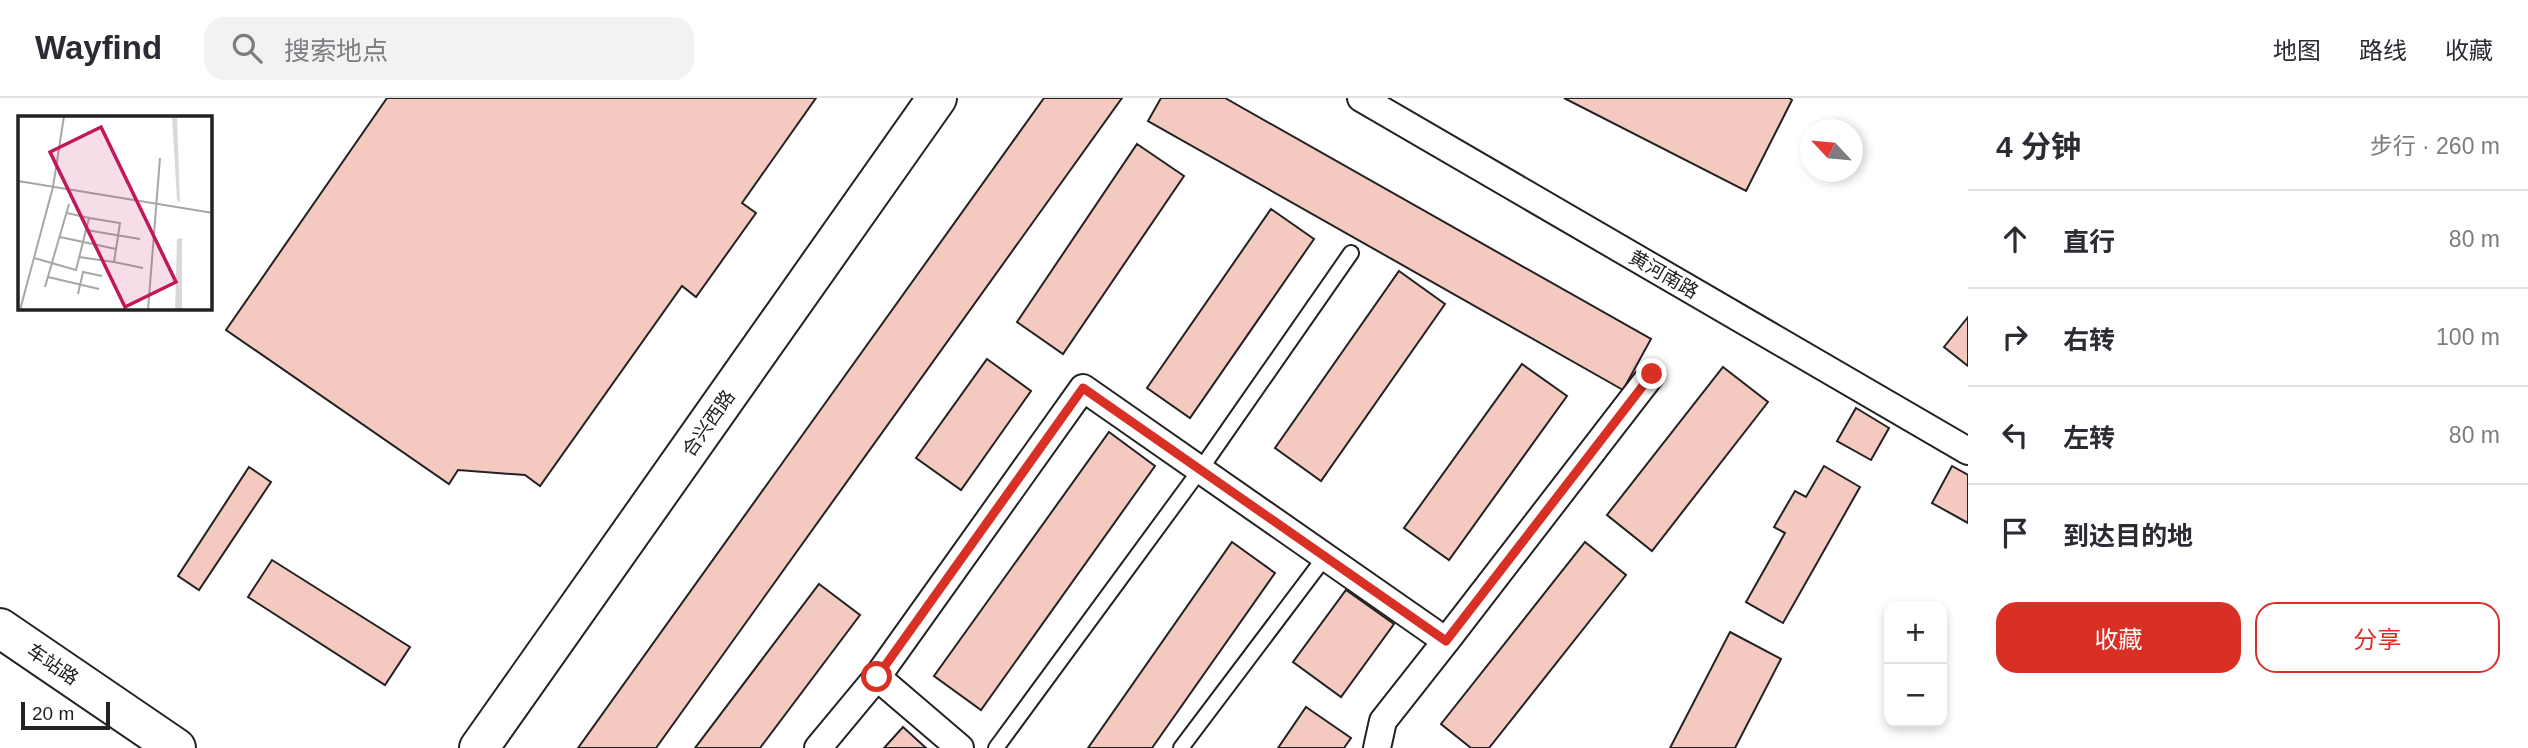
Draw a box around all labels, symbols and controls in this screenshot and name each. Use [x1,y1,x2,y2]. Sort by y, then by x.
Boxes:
search box [204,17,694,80]
text: Wayfind [35,29,162,66]
icon: search [228,29,266,67]
text: 搜索地点 [284,36,388,66]
text: 地图 [2273,37,2321,64]
text: 路线 [2359,37,2407,64]
text: 收藏 [2445,37,2493,64]
inset map [18,116,212,310]
north arrow [1800,119,1863,182]
text: 4 分钟 [1996,130,2081,163]
text: 步行 · 260 m [2370,133,2500,159]
icon: ahead [1996,220,2034,258]
text: 80 m [2449,226,2500,252]
text: 直行 [2063,227,2115,257]
street label: 黄河南路 [1626,246,1702,303]
icon: right [1996,318,2034,356]
text: 100 m [2436,324,2500,350]
text: 右转 [2063,325,2115,355]
route end [1636,358,1667,389]
street label: 合兴西路 [678,386,739,460]
icon: left [1996,416,2034,454]
text: 80 m [2449,422,2500,448]
text: 左转 [2063,423,2115,453]
icon: arrive [1996,514,2034,552]
text: 到达目的地 [2063,521,2193,551]
map controls [1884,601,1947,727]
button: + [1884,601,1947,664]
button: 收藏 [1996,602,2241,673]
button: 分享 [2255,602,2500,673]
street label: 车站路 [23,640,82,689]
route start [861,661,892,692]
button: − [1884,664,1947,727]
scale bar [21,699,110,731]
text: 20 m [32,703,74,724]

